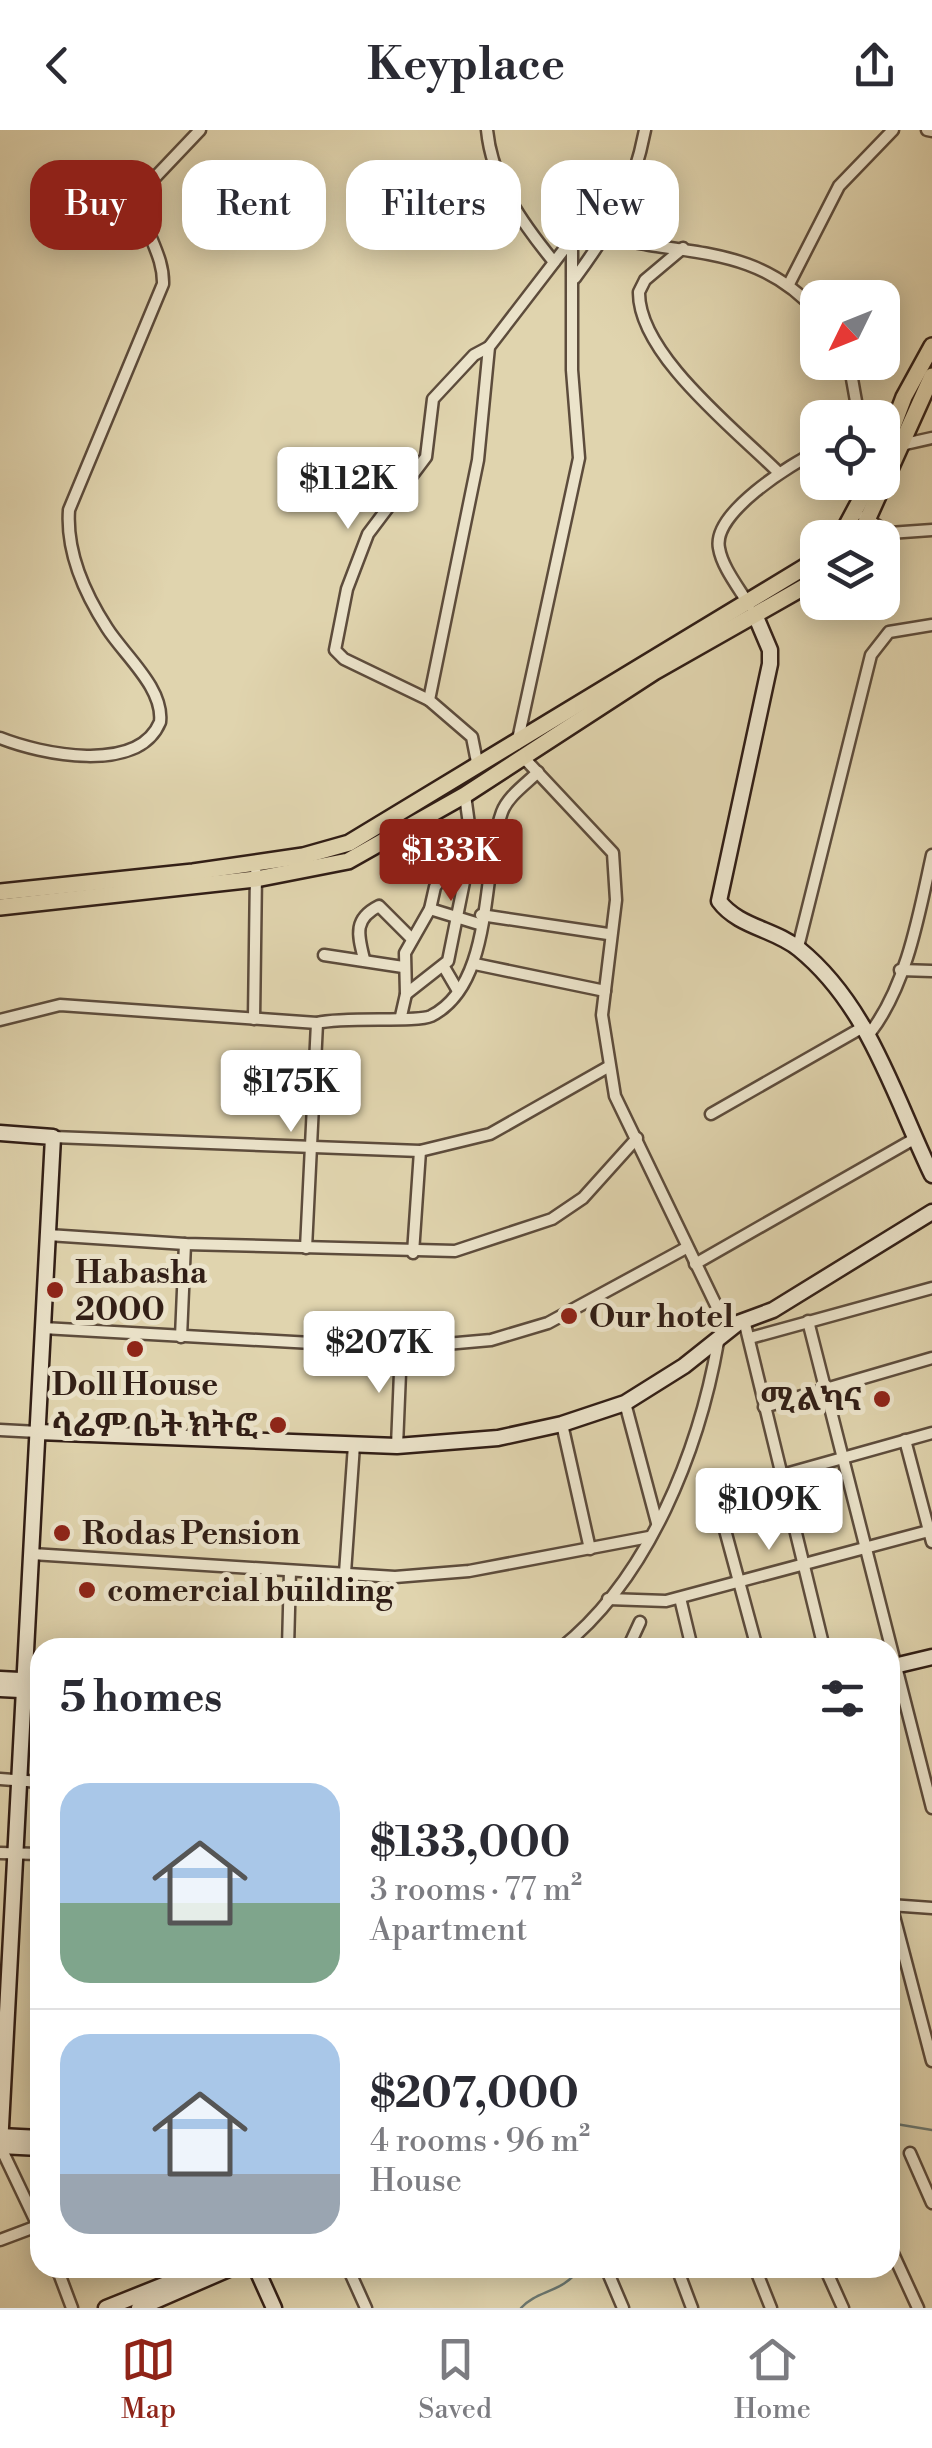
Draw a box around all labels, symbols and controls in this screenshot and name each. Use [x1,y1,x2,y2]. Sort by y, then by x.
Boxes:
text: Keyplace [367,37,565,94]
icon: back [30,38,85,93]
icon: share [847,38,902,93]
chip: Buy [30,160,162,250]
chip: Rent [182,160,326,250]
chip: Filters [346,160,521,250]
chip: New [541,160,679,250]
north arrow [800,280,900,380]
map controls [800,280,900,620]
button: locate [800,400,900,500]
pin: $112K [278,447,418,532]
text: $112K [299,459,397,499]
button: layers [800,520,900,620]
pin: $133K [381,819,521,904]
text: $133K [402,831,500,871]
pin: $175K [221,1050,361,1135]
text: $175K [243,1062,339,1102]
place label: Habasha 2000 [75,1253,208,1330]
marker: Habasha 2000 [44,1279,66,1301]
place label: Our hotel [589,1297,734,1337]
marker: Our hotel [558,1305,580,1327]
pin: $207K [309,1311,449,1396]
text: $207K [326,1323,432,1363]
marker: Doll House [124,1338,146,1360]
place label: Doll House [52,1365,218,1405]
place label: ሚልካና [761,1380,862,1420]
marker: ሚልካና [871,1388,893,1410]
place label: ሳሬም ቤት ክትፎ [52,1406,259,1446]
marker: ሳሬም ቤት ክትፎ [267,1414,289,1436]
pin: $109K [699,1468,839,1553]
text: $109K [718,1480,820,1520]
place label: Rodas Pension [82,1514,301,1554]
marker: Rodas Pension [51,1522,73,1544]
place label: comercial building [107,1571,394,1611]
marker: comercial building [76,1579,98,1601]
icon: filters [815,1671,870,1726]
text: 5 homes [60,1672,222,1725]
text: $133,000 [370,1817,570,1870]
icon: home [140,1823,260,1943]
text: 3 rooms · 77 m² [370,1870,582,1910]
text: Apartment [370,1910,527,1950]
text: $207,000 [370,2068,579,2121]
icon: home [140,2074,260,2194]
text: 4 rooms · 96 m² [370,2121,590,2161]
text: House [370,2161,462,2201]
tab: Map [121,2332,176,2427]
tab: Saved [418,2332,492,2427]
tab: Home [734,2332,811,2427]

